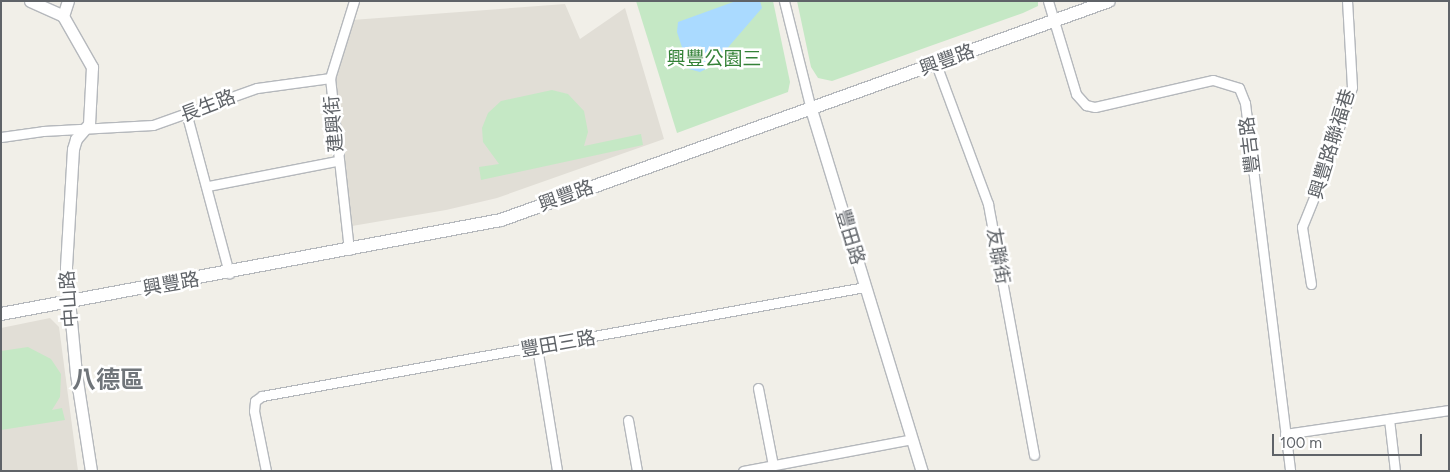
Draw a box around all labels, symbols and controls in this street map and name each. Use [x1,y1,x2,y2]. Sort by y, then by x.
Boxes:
street label: 興豐路 [916,40,978,80]
park label: 興豐公園三 [667,48,761,70]
street label: 長生路 [177,85,239,127]
street label: 興豐路聯福巷 [1304,86,1360,202]
street label: 建興街 [320,95,348,153]
street label: 豐吉路 [1235,115,1265,175]
street label: 興豐路 [535,176,597,216]
street label: 豐田路 [831,206,869,268]
street label: 友聯街 [982,226,1014,286]
street label: 興豐路 [141,268,201,300]
street label: 中山路 [56,270,82,328]
street label: 豐田三路 [519,326,597,362]
district label: 八德區 [72,366,144,394]
scale bar [1275,424,1425,456]
text: 100 m [1280,434,1322,452]

